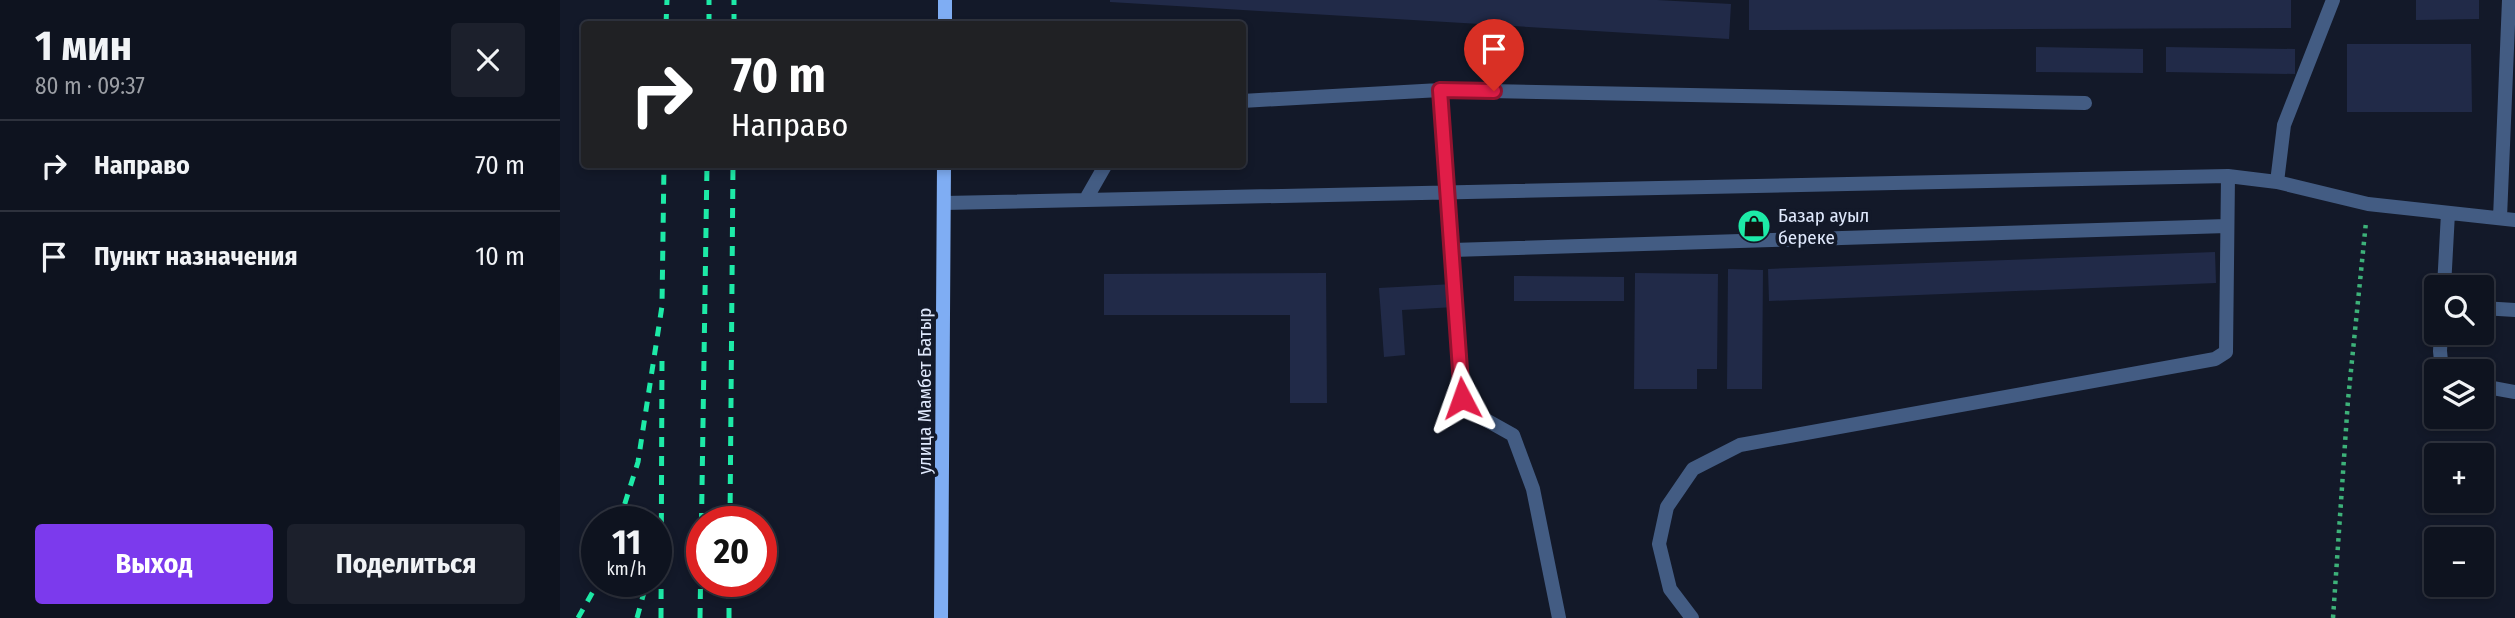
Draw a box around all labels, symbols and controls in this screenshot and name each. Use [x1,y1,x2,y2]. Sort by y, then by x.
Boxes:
pin [1464,19,1524,91]
text: 1 мин [35,21,132,71]
button: close [451,23,525,97]
icon: arrive [1475,30,1513,68]
text: 70 m [731,46,826,105]
icon: right [616,49,707,140]
text: 80 m · 09:37 [35,72,145,100]
text: Направо [731,106,848,144]
icon: right [35,147,73,185]
text: Направо [94,150,190,181]
text: 70 m [475,150,525,181]
place label: Базар ауыл береке [1778,204,1869,249]
shop icon: Базар ауыл береке [1735,207,1773,245]
icon: arrive [35,238,73,276]
text: Пункт назначения [94,241,298,272]
text: 10 m [475,241,525,272]
map controls [2424,275,2494,597]
button: search [2424,275,2494,345]
street label: улица Мамбет Батыр [913,308,936,474]
button: layers [2424,359,2494,429]
position arrow [1425,361,1499,435]
button: + [2424,443,2494,513]
speed limit sign: 20 [686,506,777,597]
text: 11 [612,521,641,563]
button: Выход [35,524,273,604]
button: Поделиться [287,524,525,604]
button: − [2424,527,2494,597]
text: km/h [606,558,647,580]

